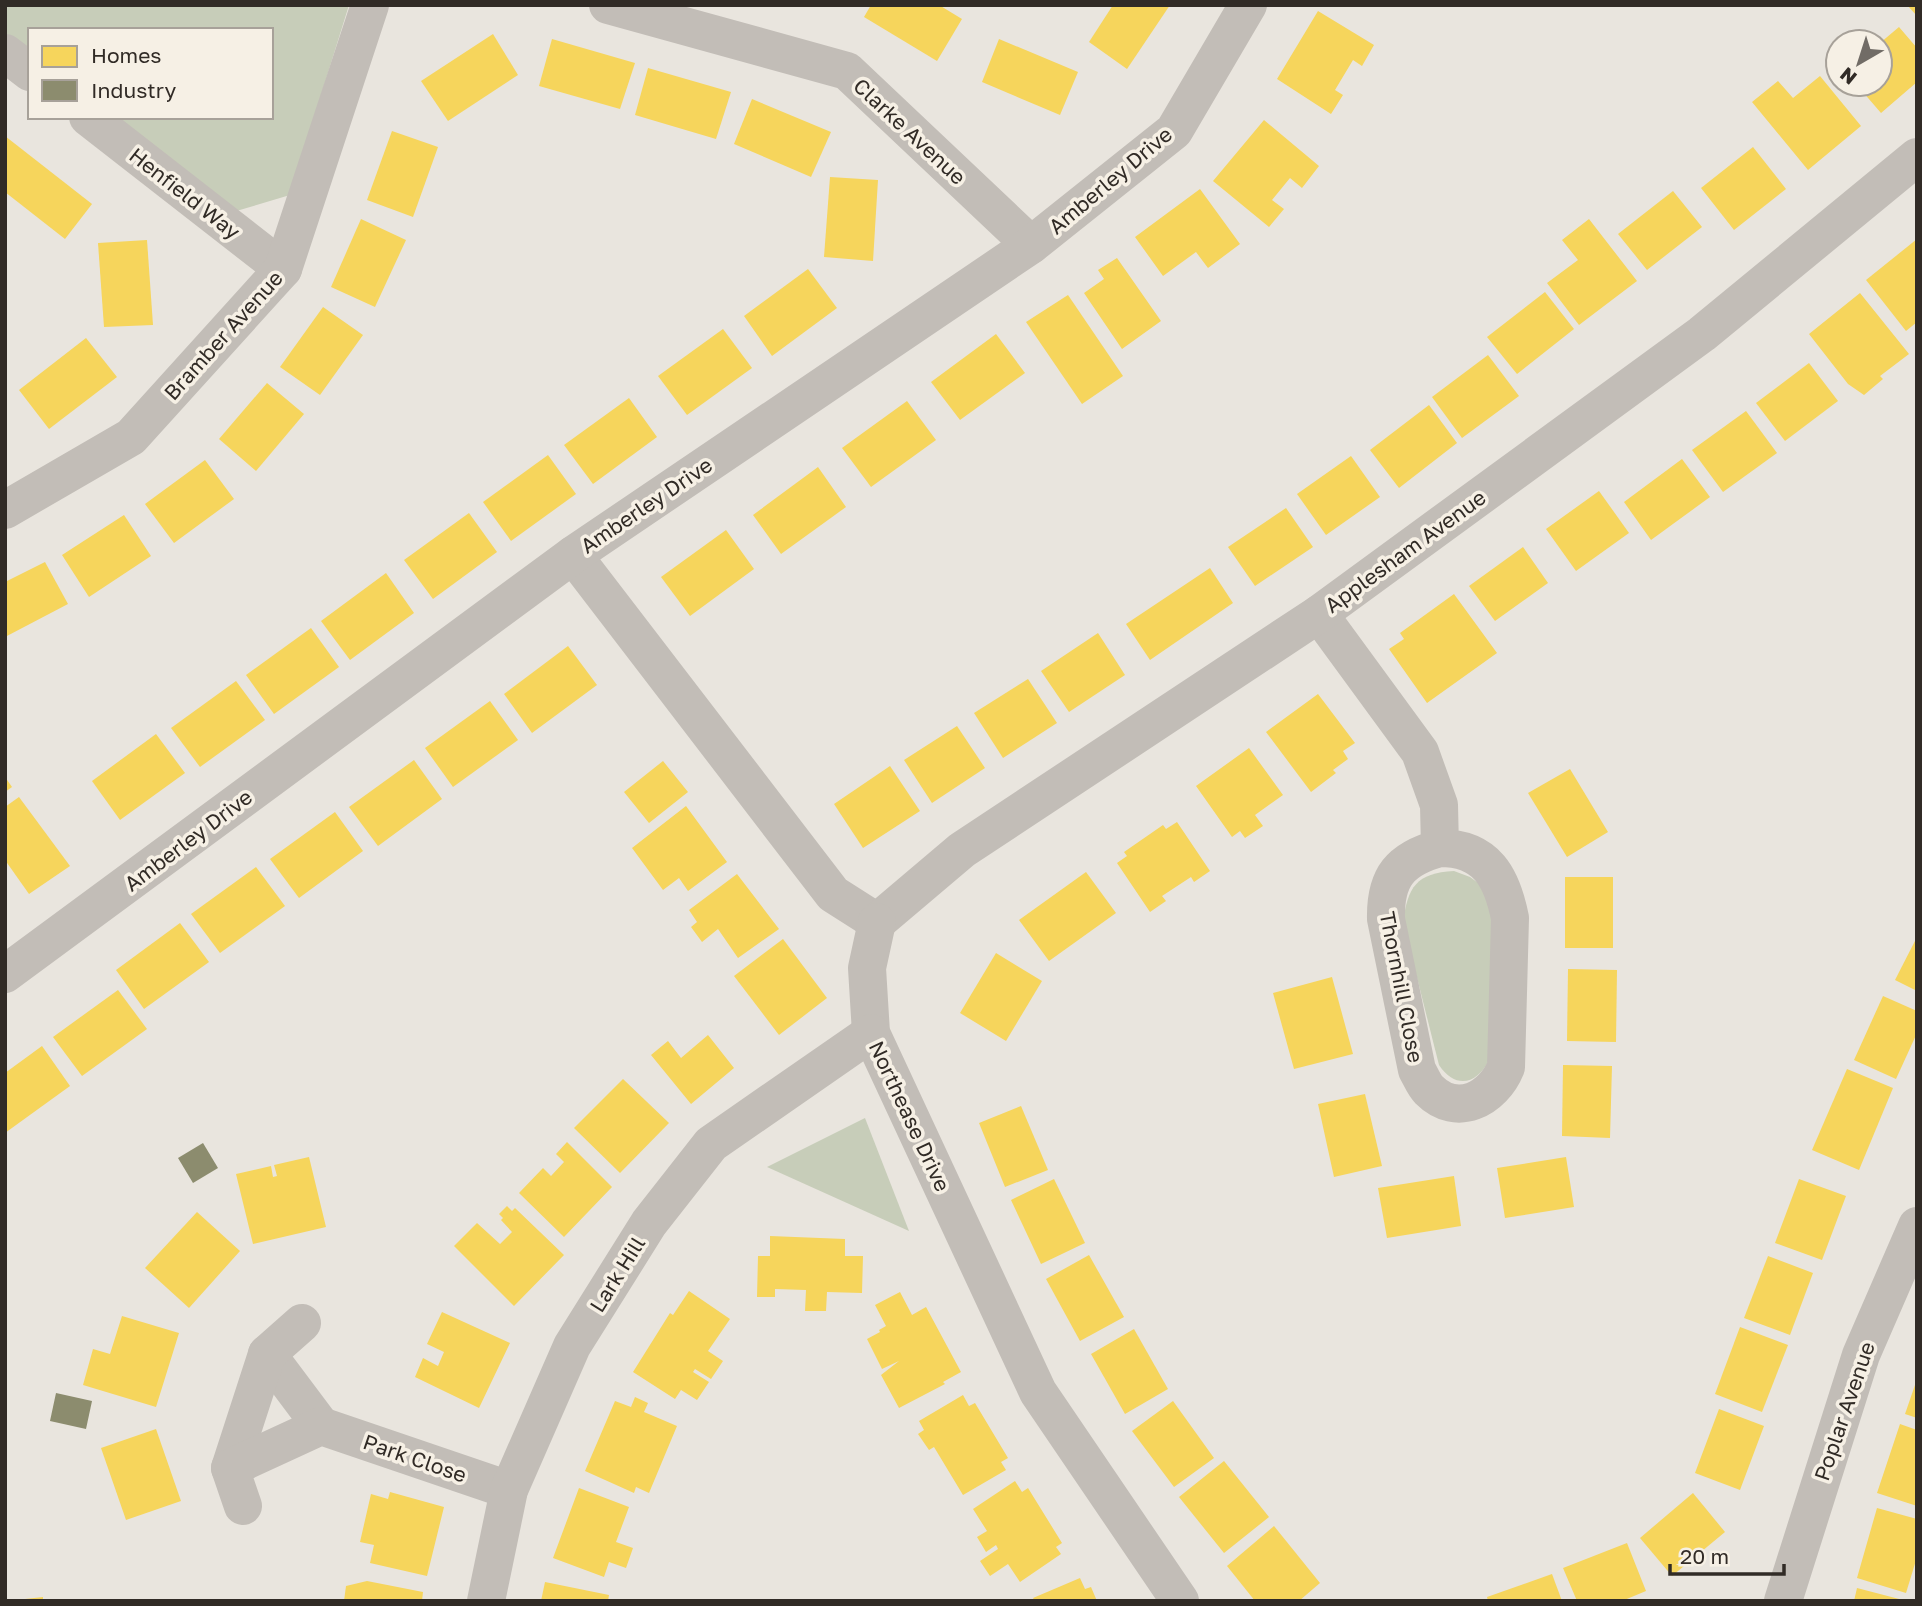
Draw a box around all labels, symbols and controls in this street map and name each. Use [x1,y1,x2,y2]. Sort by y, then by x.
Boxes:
legend [28,28,273,119]
north arrow [1824,28,1894,98]
text: Homes [91,42,161,68]
text: N [1835,63,1861,90]
street label: Clarke Avenue [848,72,972,190]
text: Industry [91,77,176,103]
street label: Amberley Drive [1043,121,1177,239]
street label: Henfield Way [124,142,246,245]
street label: Bramber Avenue [158,265,288,405]
street label: Amberley Drive [575,451,717,559]
street label: Applesham Avenue [1320,484,1490,618]
street label: Amberley Drive [119,783,257,897]
street label: Thornhill Close [1375,909,1429,1065]
street label: Northease Drive [864,1037,956,1195]
street label: Lark Hill [584,1231,650,1317]
street label: Poplar Avenue [1808,1338,1880,1484]
street label: Park Close [360,1428,470,1488]
scale bar [1670,1532,1784,1576]
text: 20 m [1680,1543,1729,1569]

